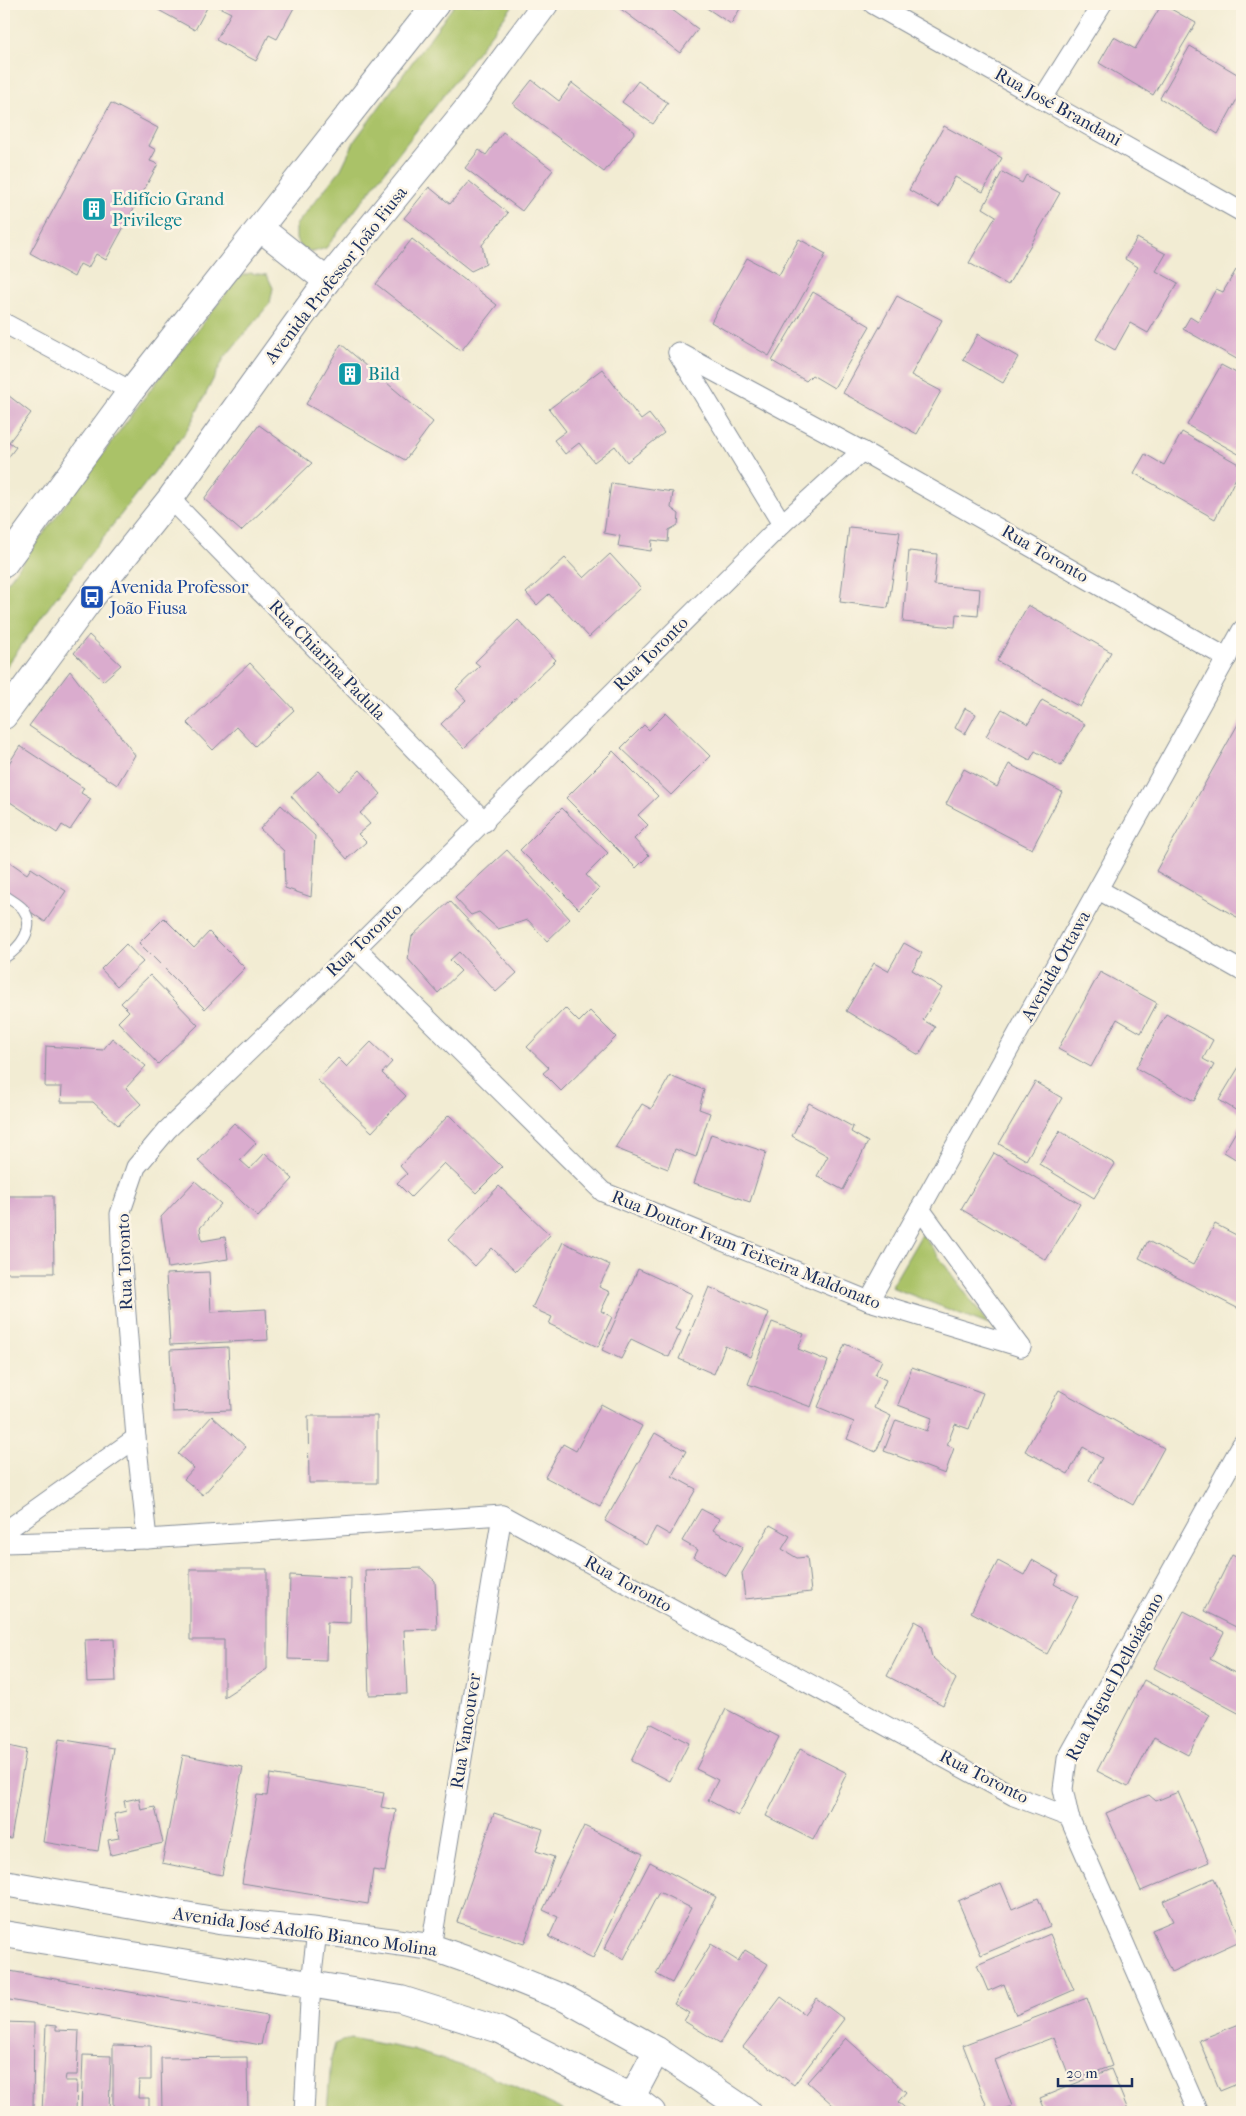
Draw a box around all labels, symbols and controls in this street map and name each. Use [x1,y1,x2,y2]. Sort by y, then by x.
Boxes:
street label: Rua José Brandani [991,63,1126,151]
street label: Avenida Professor João Fiusa [260,182,412,369]
place label: Edifício Grand Privilege [112,189,224,231]
building icon: Edifício Grand Privilege [81,196,107,222]
building icon: Bild [337,361,363,387]
place label: Bild [368,364,400,385]
street label: Rua Toronto [998,521,1092,587]
place label: Avenida Professor João Fiusa [108,577,249,619]
bus stop icon: Avenida Professor João Fiusa [79,584,105,610]
street label: Rua Chiarina Padula [264,596,390,725]
street label: Rua Toronto [609,612,693,696]
street label: Rua Toronto [322,899,406,981]
street label: Avenida Ottawa [1017,907,1095,1026]
street label: Rua Doutor Ivam Teixeira Maldonato [608,1186,884,1314]
street label: Rua Toronto [113,1213,137,1311]
street label: Rua Toronto [580,1551,676,1617]
street label: Rua Miguel Delloiágono [1062,1589,1168,1765]
street label: Rua Vancouver [447,1671,486,1790]
street label: Rua Toronto [936,1746,1032,1808]
street label: Avenida José Adolfo Bianco Molina [171,1903,439,1961]
scale bar [1058,2056,1132,2088]
text: 20 m [1066,2064,1098,2082]

